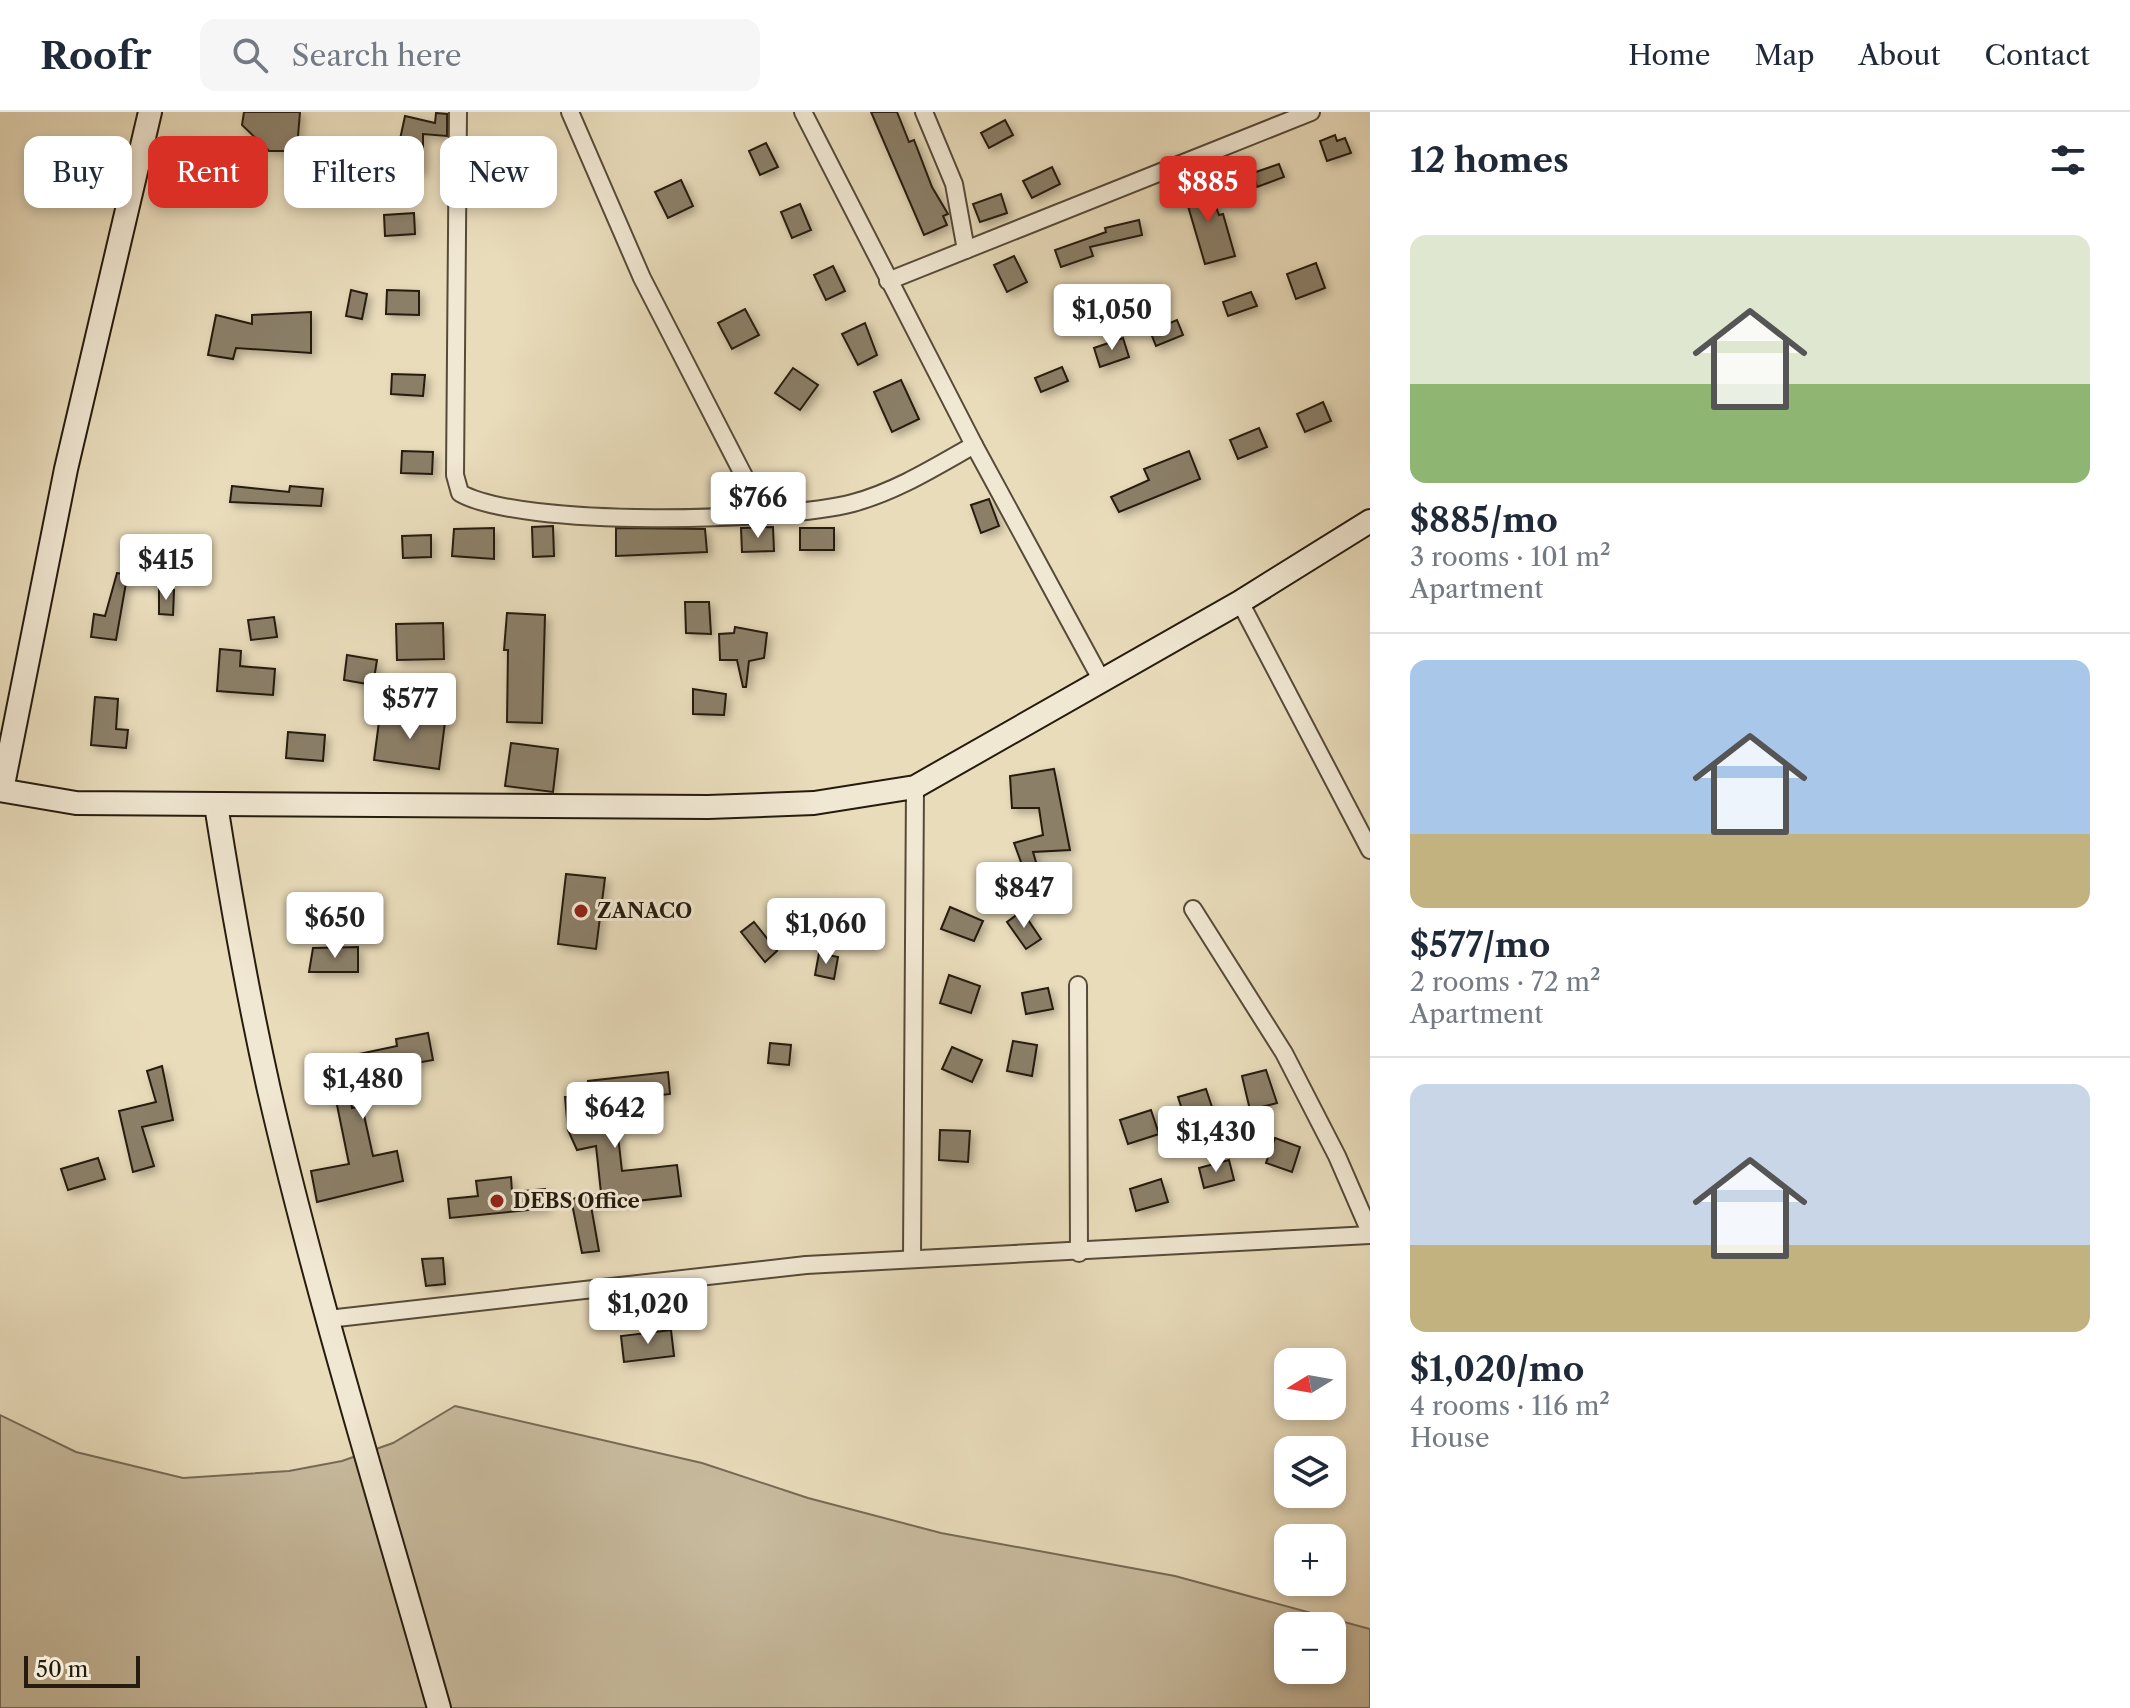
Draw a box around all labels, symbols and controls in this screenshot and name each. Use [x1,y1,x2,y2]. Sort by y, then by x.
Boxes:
search box [200,19,760,91]
text: Roofr [40,32,152,79]
icon: search [228,33,272,77]
text: Search here [292,37,462,74]
text: Home [1628,38,1710,72]
text: Map [1754,38,1814,72]
text: About [1858,38,1940,72]
text: Contact [1984,38,2090,72]
chip: Buy [24,136,132,208]
chip: Rent [148,136,268,208]
chip: Filters [284,136,424,208]
chip: New [440,136,557,208]
icon: filters [2046,138,2090,182]
text: 12 homes [1410,139,1569,181]
pin: $885 [1161,156,1255,224]
text: $885 [1178,166,1238,198]
pin: $1,050 [1047,284,1177,352]
icon: home [1678,287,1822,431]
text: $1,050 [1072,294,1152,326]
pin: $766 [711,472,805,540]
text: $766 [729,482,787,514]
text: $885/mo [1410,499,1558,541]
pin: $415 [119,534,213,602]
text: 3 rooms · 101 m² [1410,541,1611,573]
text: $415 [138,544,194,576]
text: Apartment [1410,573,1543,605]
pin: $577 [363,673,457,741]
text: $577 [382,683,438,715]
icon: home [1678,712,1822,856]
pin: $847 [977,862,1071,930]
text: $847 [994,872,1054,904]
pin: $650 [288,892,382,960]
pin: $1,060 [761,898,891,966]
place label: ZANACO [597,899,692,923]
text: $650 [305,902,365,934]
marker: ZANACO [572,902,590,920]
text: $1,060 [785,908,867,940]
text: $577/mo [1410,924,1550,966]
text: 2 rooms · 72 m² [1410,966,1601,998]
text: Apartment [1410,998,1543,1030]
pin: $1,480 [298,1053,428,1121]
text: $1,480 [322,1063,404,1095]
pin: $642 [568,1082,662,1150]
text: $642 [585,1092,645,1124]
pin: $1,430 [1151,1106,1281,1174]
text: $1,430 [1176,1116,1256,1148]
icon: home [1678,1136,1822,1280]
place label: DEBS Office [513,1189,640,1213]
marker: DEBS Office [488,1192,506,1210]
pin: $1,020 [583,1278,713,1346]
text: $1,020 [607,1288,689,1320]
north arrow [1274,1348,1346,1420]
map controls [1274,1348,1346,1684]
text: $1,020/mo [1410,1348,1584,1390]
text: 4 rooms · 116 m² [1410,1390,1610,1422]
text: House [1410,1422,1490,1454]
button: layers [1274,1436,1346,1508]
button: + [1274,1524,1346,1596]
button: − [1274,1612,1346,1684]
scale bar [24,1652,140,1688]
text: 50 m [36,1656,88,1683]

